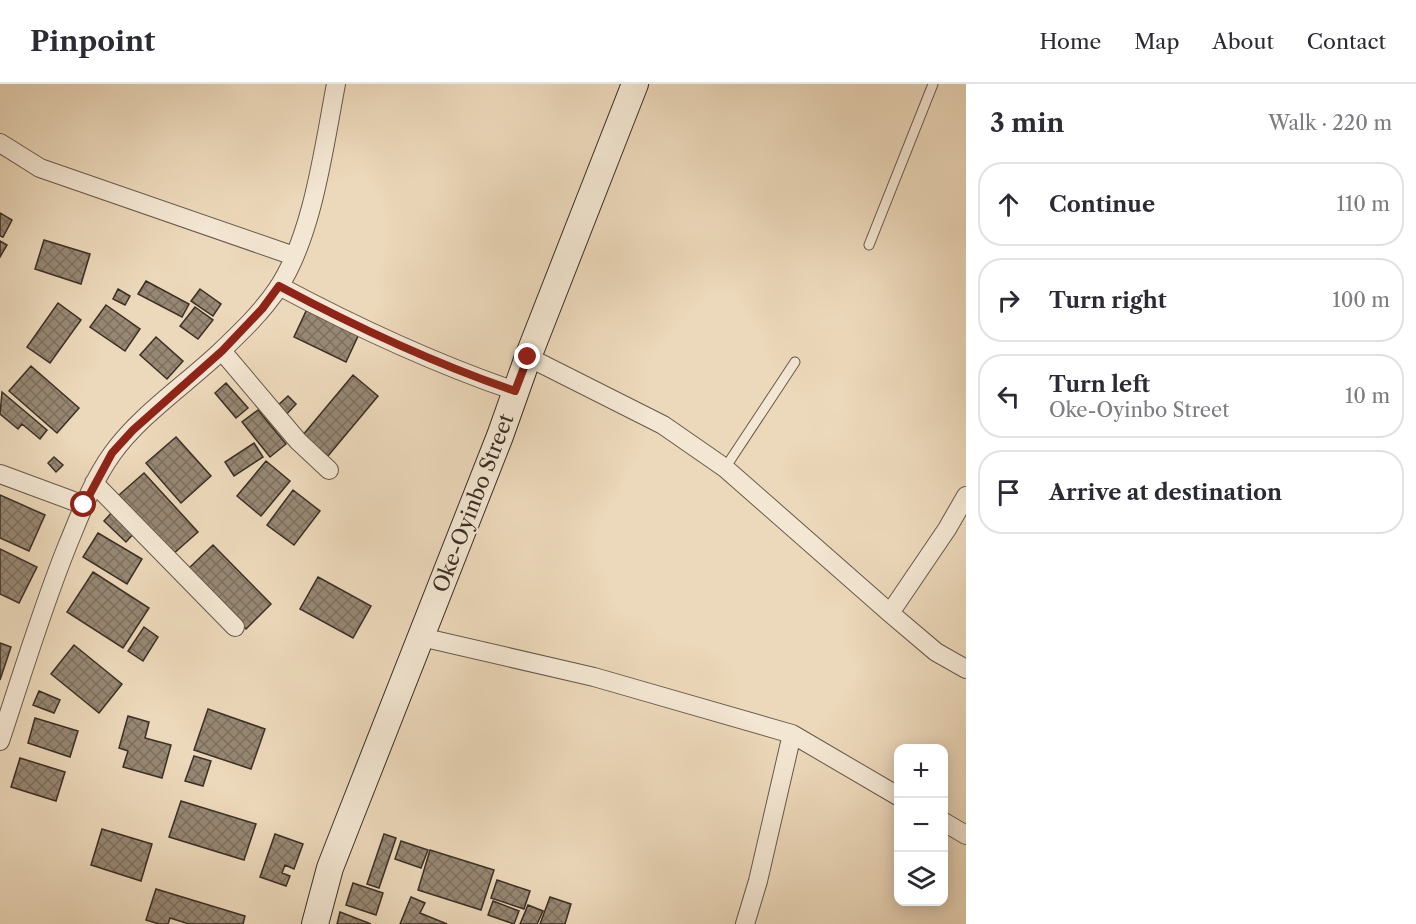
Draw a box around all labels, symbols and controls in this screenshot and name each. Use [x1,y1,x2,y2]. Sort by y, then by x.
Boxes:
text: Pinpoint [30,24,155,58]
text: Home [1040,29,1101,54]
text: Map [1134,29,1179,54]
text: About [1212,29,1274,54]
text: Contact [1307,29,1386,54]
text: 3 min [990,107,1064,139]
text: Walk · 220 m [1268,111,1392,135]
icon: ahead [992,188,1025,221]
text: Continue [1049,191,1155,218]
text: 110 m [1337,192,1390,216]
icon: right [992,284,1025,317]
text: Turn right [1049,287,1167,314]
text: 100 m [1332,288,1390,312]
route end [514,343,540,369]
text: Turn left [1049,371,1150,398]
icon: left [992,380,1025,413]
text: 10 m [1345,384,1390,408]
text: Oke-Oyinbo Street [1049,398,1229,422]
street label: Oke-Oyinbo Street [427,410,519,596]
icon: arrive [992,476,1025,509]
text: Arrive at destination [1049,479,1282,506]
route start [70,491,96,517]
map controls [894,744,948,906]
button: + [894,744,948,798]
button: − [894,798,948,852]
button: layers [894,852,948,906]

